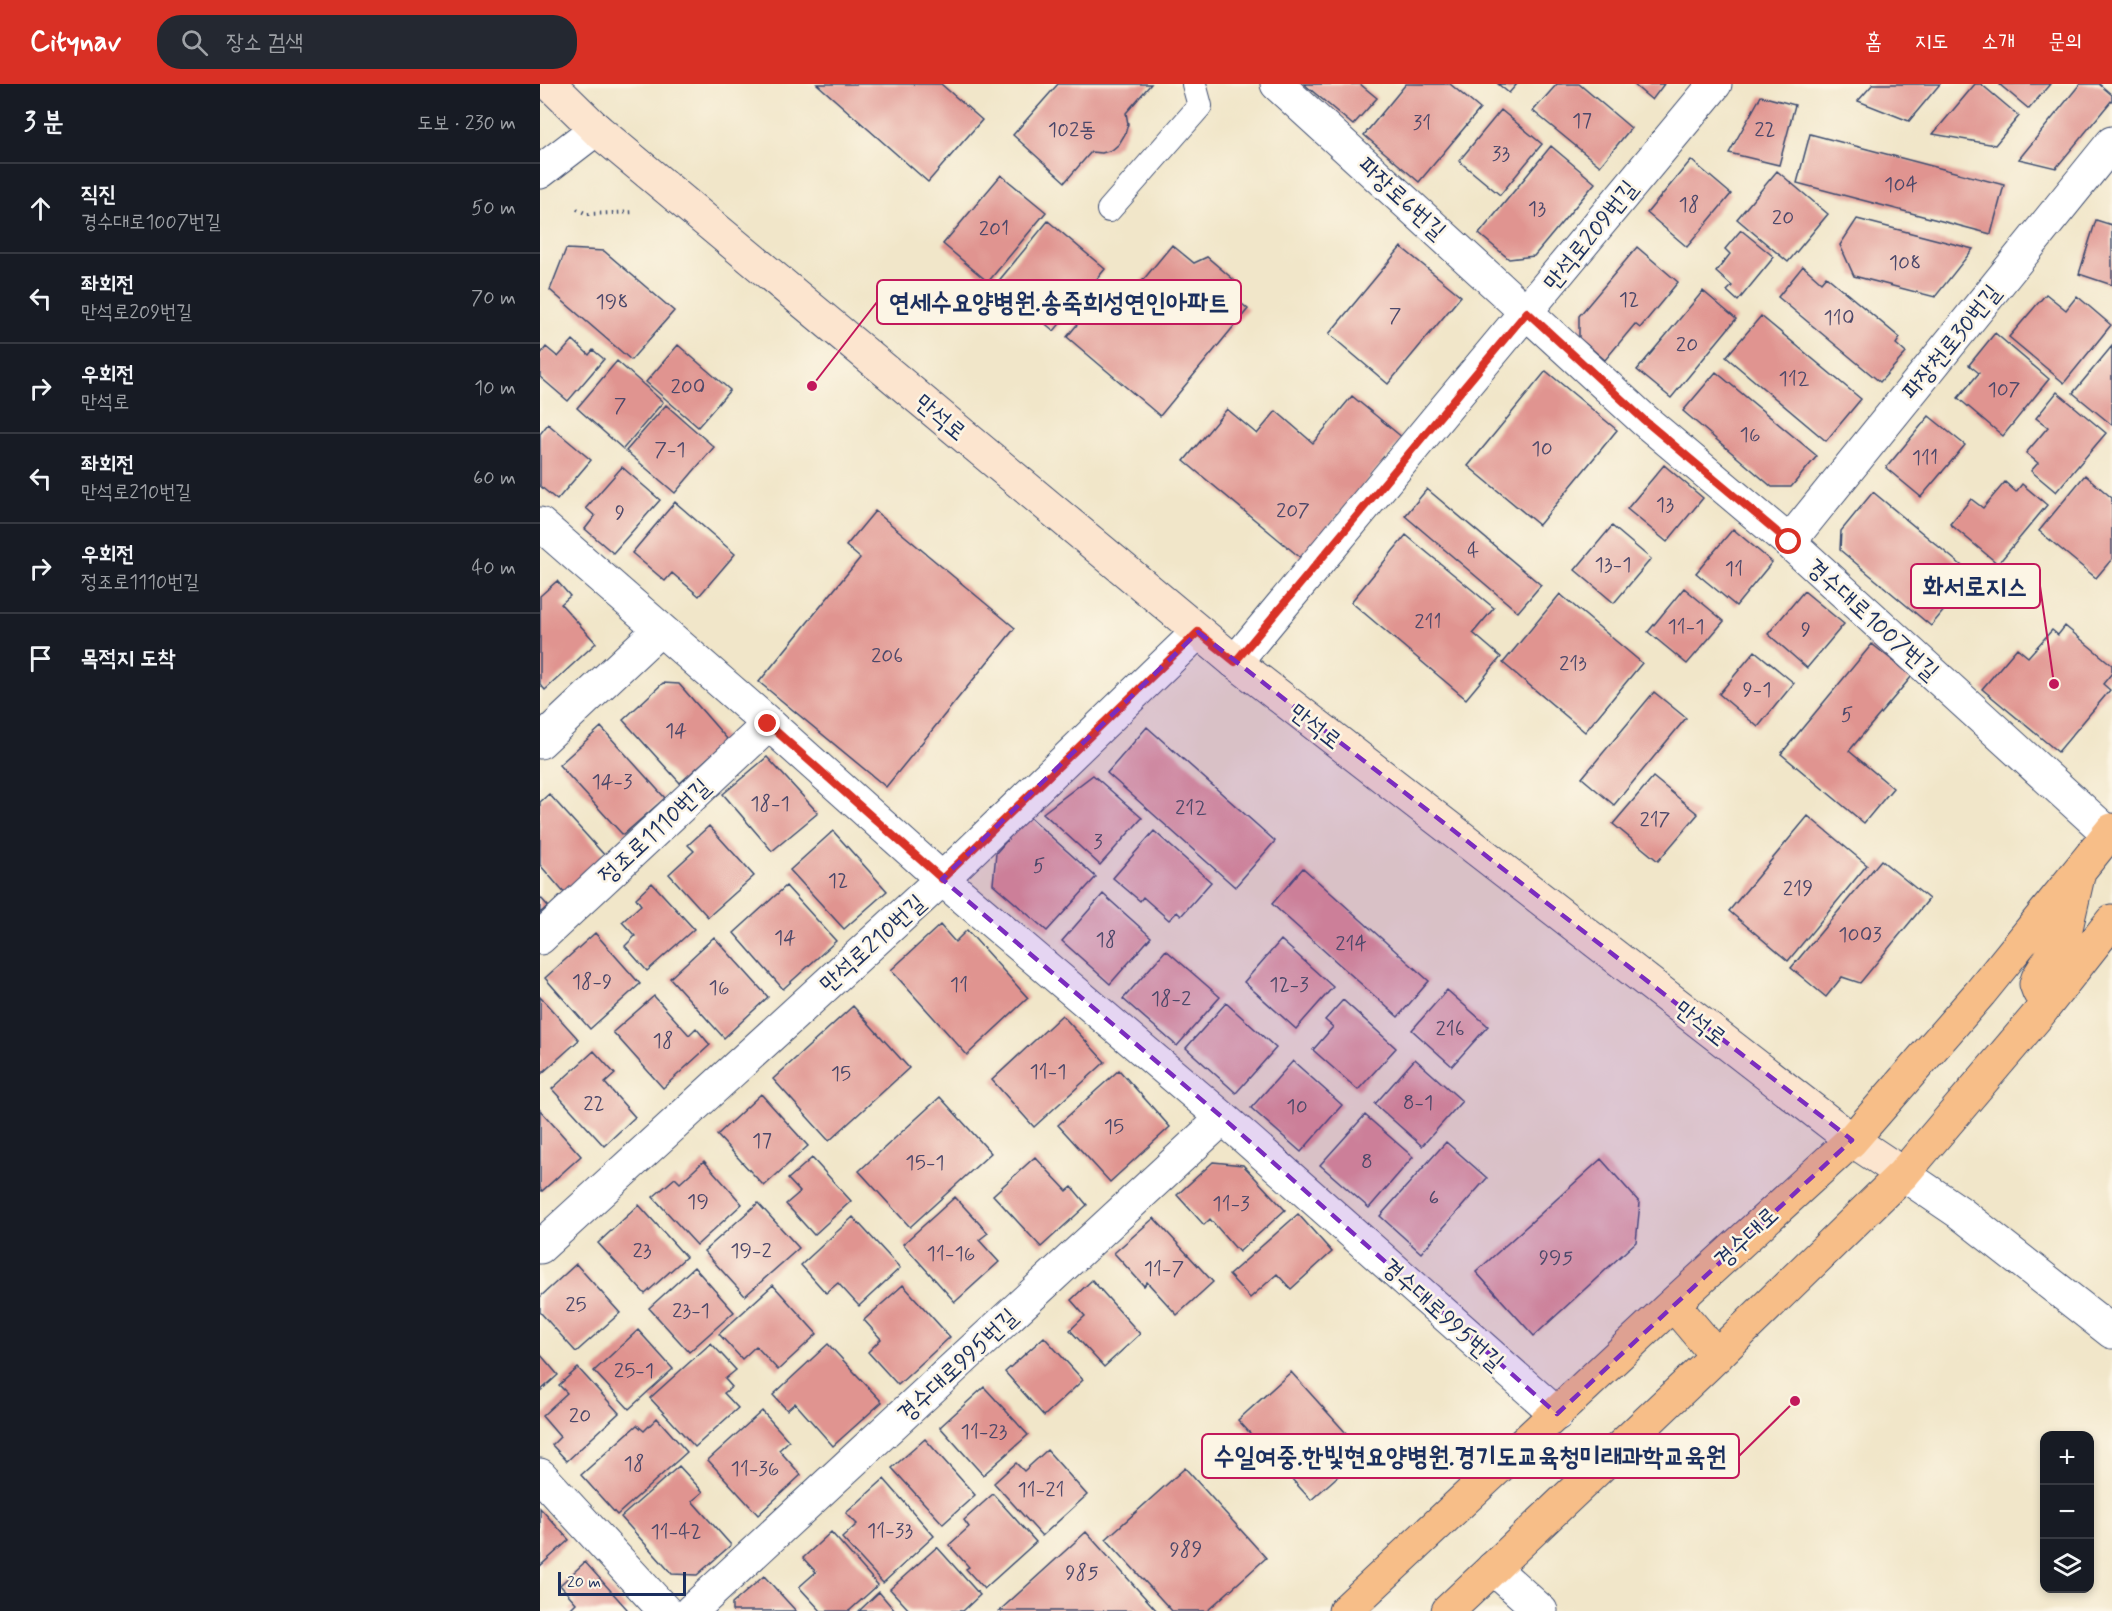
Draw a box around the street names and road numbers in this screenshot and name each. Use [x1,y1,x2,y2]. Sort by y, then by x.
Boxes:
street label: 파장로6번길 [1350,151,1452,247]
street label: 만석로209번길 [1537,174,1645,298]
street label: 파장천로30번길 [1896,279,2008,407]
street label: 만석로 [908,388,972,449]
street label: 경수대로1007번길 [1799,552,1945,688]
street label: 만석로 [1283,697,1347,757]
street label: 정조로1110번길 [592,772,718,892]
street label: 만석로210번길 [813,888,933,1000]
street label: 만석로 [1668,994,1732,1054]
street label: 경수대로 [1708,1200,1786,1276]
street label: 경수대로995번길 [1374,1252,1510,1378]
street label: 경수대로995번길 [891,1302,1025,1430]

